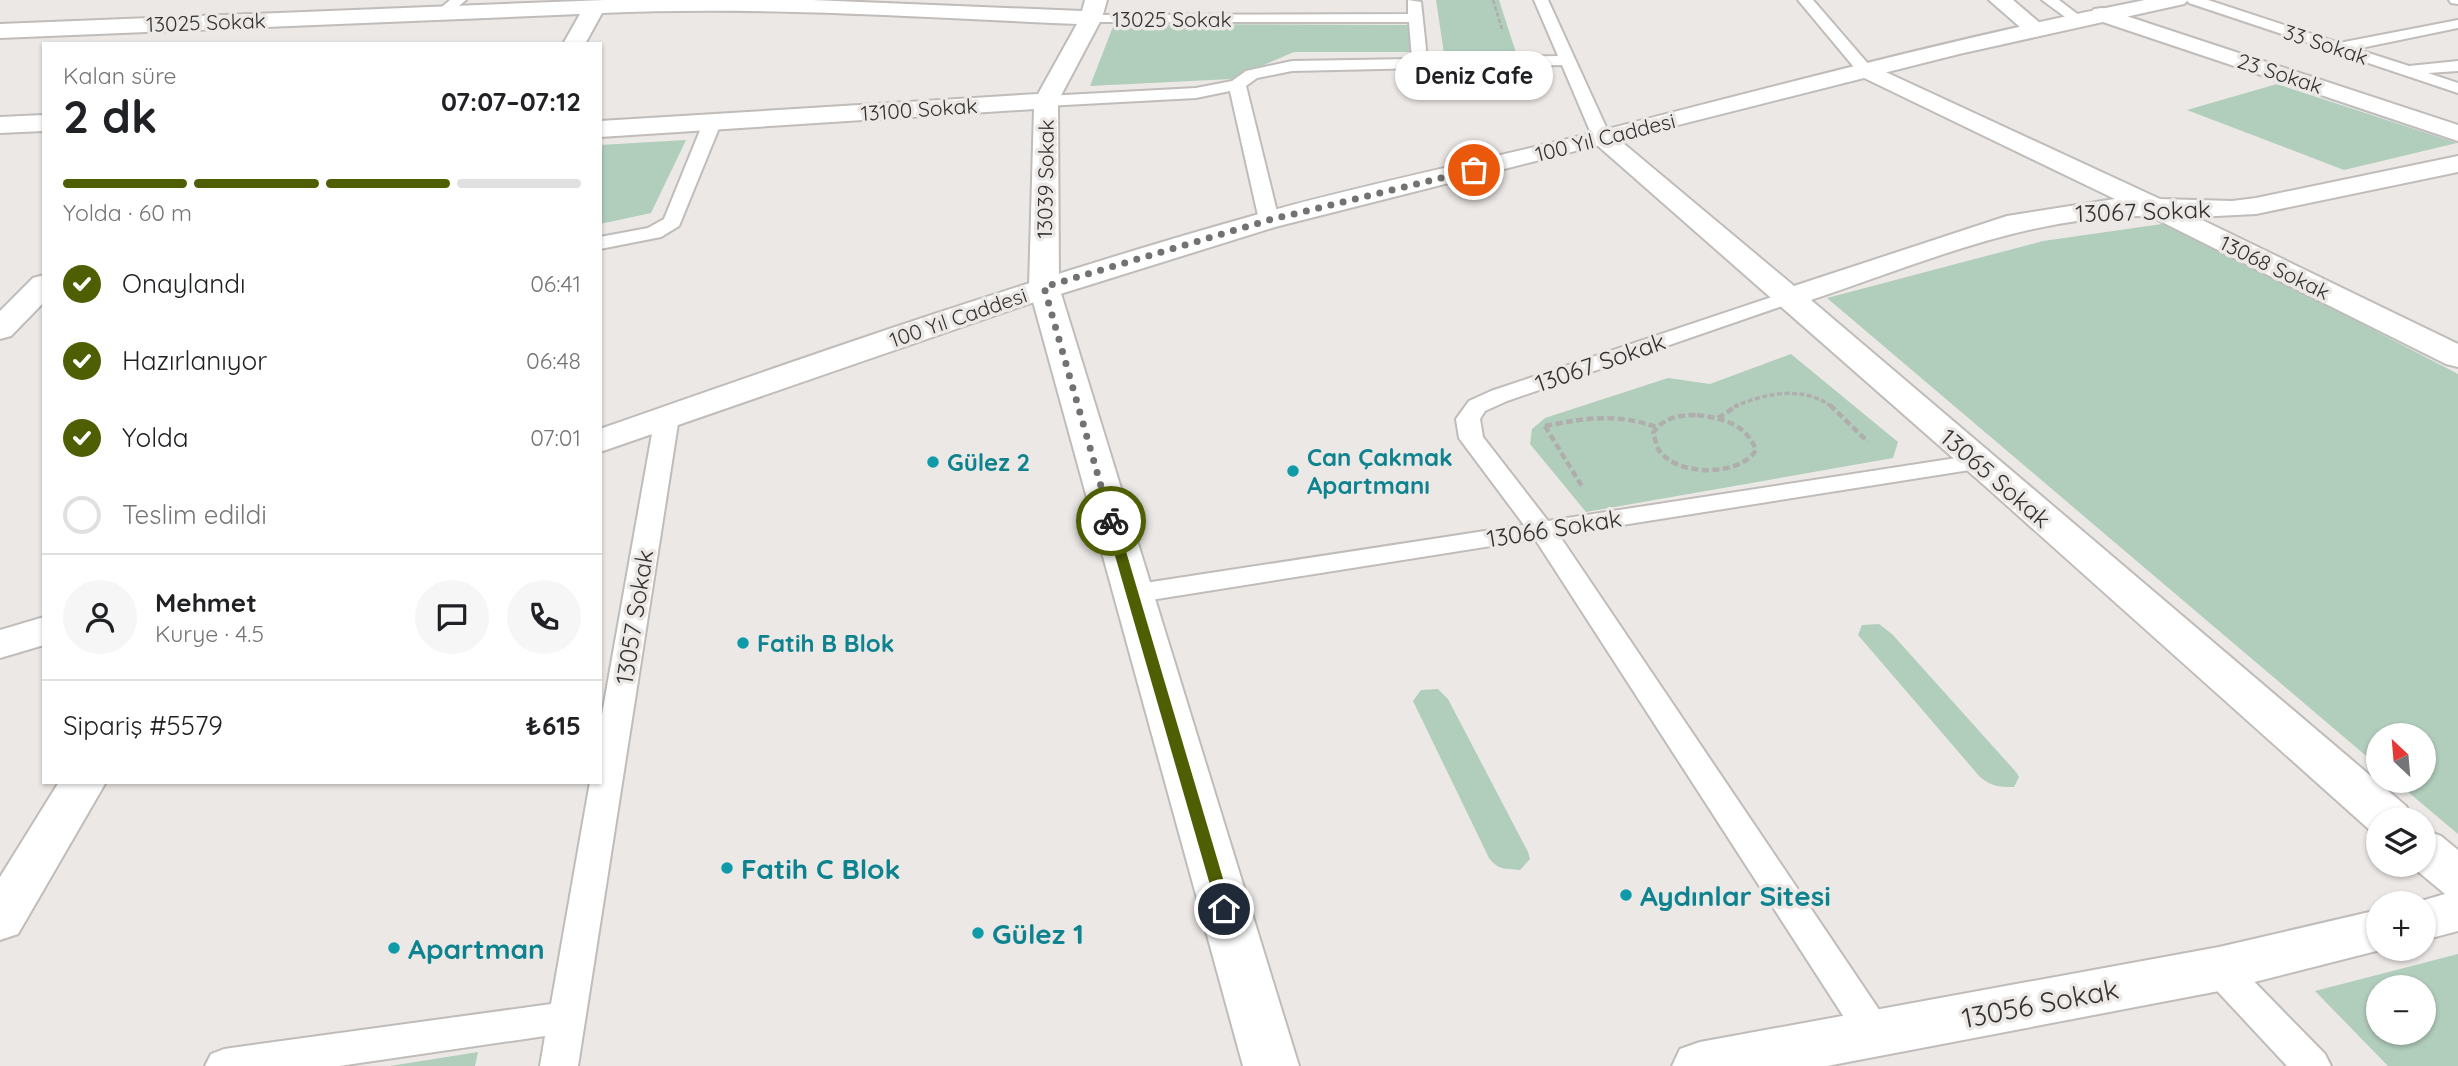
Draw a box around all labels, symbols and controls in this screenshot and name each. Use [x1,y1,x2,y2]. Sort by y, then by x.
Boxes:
street label: 13025 Sokak [1112,6,1232,32]
street label: 13025 Sokak [146,7,266,37]
street label: 33 Sokak [2280,18,2372,70]
street label: 23 Sokak [2234,47,2326,99]
callout: Deniz Cafe [1395,51,1553,100]
text: Kalan süre [63,61,176,90]
text: Deniz Cafe [1415,61,1533,90]
text: 07:07–07:12 [441,85,581,118]
text: 2 dk [63,87,157,145]
street label: 13100 Sokak [860,92,978,126]
street label: 100 Yıl Caddesi [1532,107,1678,167]
street label: 13039 Sokak [1031,119,1059,239]
pin [1444,140,1504,200]
icon: bag [1455,151,1493,189]
street label: 13067 Sokak [2075,194,2211,228]
text: Yolda · 60 m [63,198,192,227]
street label: 13068 Sokak [2216,229,2334,305]
icon: check [63,265,101,303]
text: Onaylandı [122,267,246,300]
text: 06:41 [530,269,581,298]
street label: 100 Yıl Caddesi [886,281,1030,353]
street label: 13067 Sokak [1531,326,1669,398]
icon: check [63,342,101,380]
text: Hazırlanıyor [122,344,267,377]
text: 06:48 [526,346,581,375]
icon: check [63,419,101,457]
text: Yolda [122,421,188,454]
street label: 13065 Sokak [1935,422,2057,534]
text: 07:01 [530,423,581,452]
place label: Can Çakmak Apartmanı [1307,442,1453,500]
place label: Gülez 2 [947,447,1030,477]
marker: Gülez 2 [925,454,941,470]
marker: Can Çakmak Apartmanı [1285,463,1301,479]
courier [1076,486,1146,556]
text: Teslim edildi [122,498,267,531]
icon: bike [1092,502,1130,540]
street label: 13066 Sokak [1484,503,1624,553]
street label: 13057 Sokak [609,548,659,686]
button: person [63,580,137,654]
button: chat [415,580,489,654]
button: phone [507,580,581,654]
text: Mehmet [155,586,257,619]
text: Kurye · 4.5 [155,619,264,648]
place label: Fatih B Blok [757,628,894,658]
marker: Fatih B Blok [735,635,751,651]
text: Sipariş #5579 [63,709,223,742]
text: ₺615 [526,709,581,742]
north arrow [2366,723,2436,793]
map controls [2366,723,2436,1045]
button: layers [2366,807,2436,877]
place label: Fatih C Blok [741,851,900,886]
marker: Fatih C Blok [719,860,735,876]
place label: Aydınlar Sitesi [1640,878,1831,913]
pin [1194,879,1254,939]
marker: Aydınlar Sitesi [1618,887,1634,903]
icon: home [1205,890,1243,928]
button: + [2366,891,2436,961]
place label: Gülez 1 [992,916,1084,951]
marker: Gülez 1 [970,925,986,941]
place label: Apartman [408,931,545,966]
marker: Apartman [386,940,402,956]
street label: 13056 Sokak [1959,971,2121,1035]
button: − [2366,975,2436,1045]

